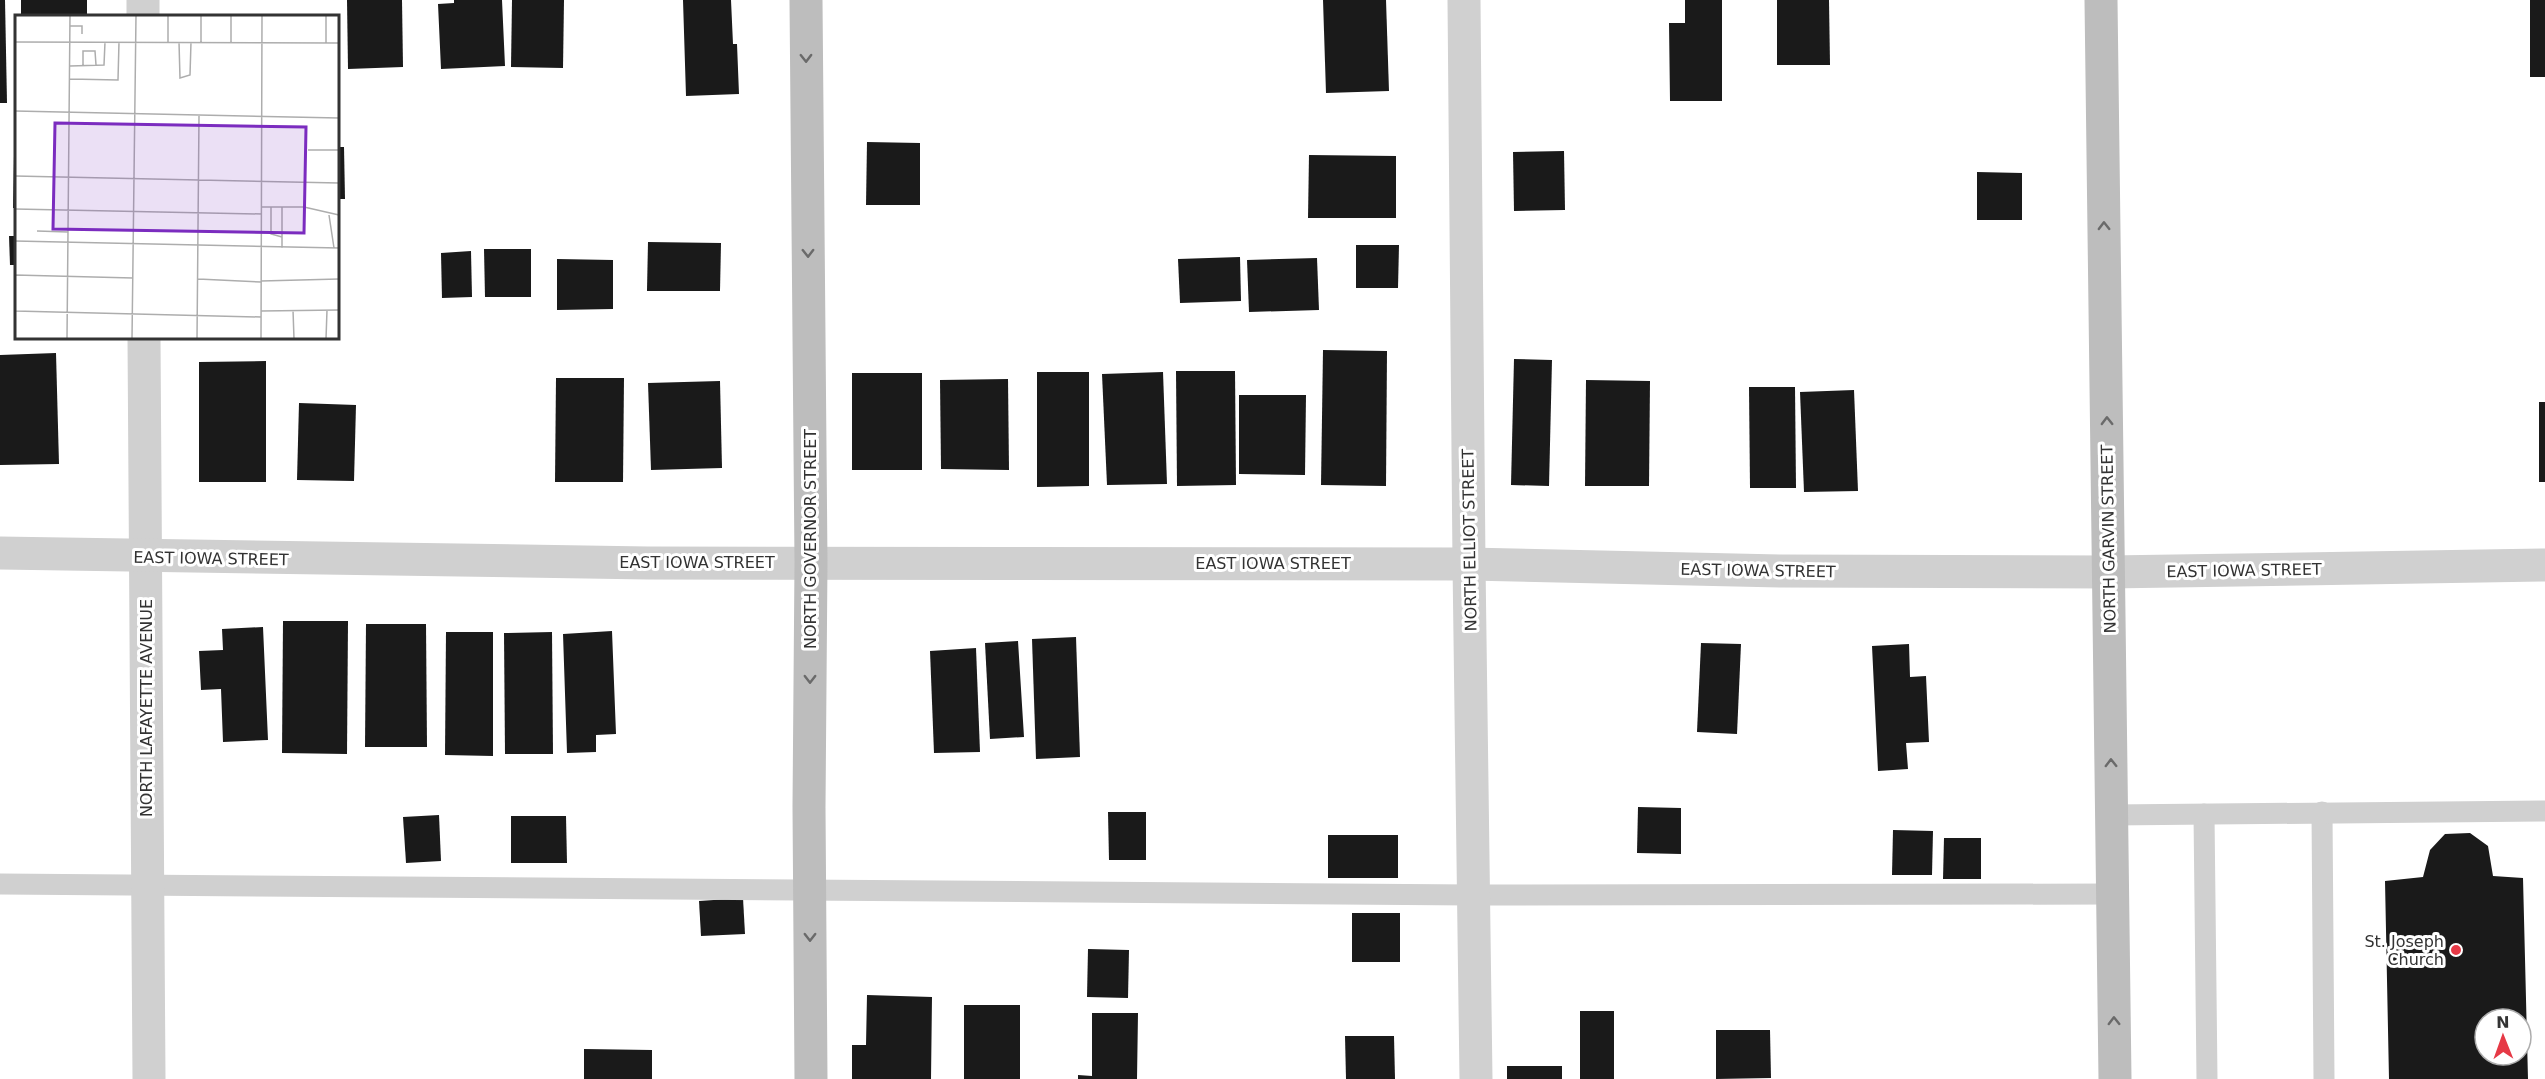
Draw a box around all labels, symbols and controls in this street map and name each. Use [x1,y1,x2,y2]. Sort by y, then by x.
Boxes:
inset map [15,15,339,339]
one-way arrow [800,54,812,63]
one-way arrow [2098,221,2111,230]
one-way arrow [802,249,814,258]
one-way arrow [2101,416,2113,425]
street label: NORTH GOVERNOR STREET [801,429,820,649]
street label: NORTH GARVIN STREET [2097,444,2120,634]
street label: NORTH ELLIOT STREET [1458,448,1481,631]
street label: EAST IOWA STREET [133,548,289,569]
street label: EAST IOWA STREET [619,553,775,572]
street label: EAST IOWA STREET [1195,554,1351,573]
street label: EAST IOWA STREET [1680,560,1836,581]
street label: EAST IOWA STREET [2166,560,2322,581]
street label: NORTH LAFAYETTE AVENUE [137,599,156,817]
one-way arrow [804,675,816,684]
one-way arrow [2105,758,2117,767]
place label: St. Joseph Church [2364,932,2444,969]
one-way arrow [804,933,816,942]
marker: St. Joseph Church [2449,943,2463,957]
north arrow [2473,1007,2533,1067]
text: N [2496,1013,2510,1032]
one-way arrow [2108,1016,2121,1025]

